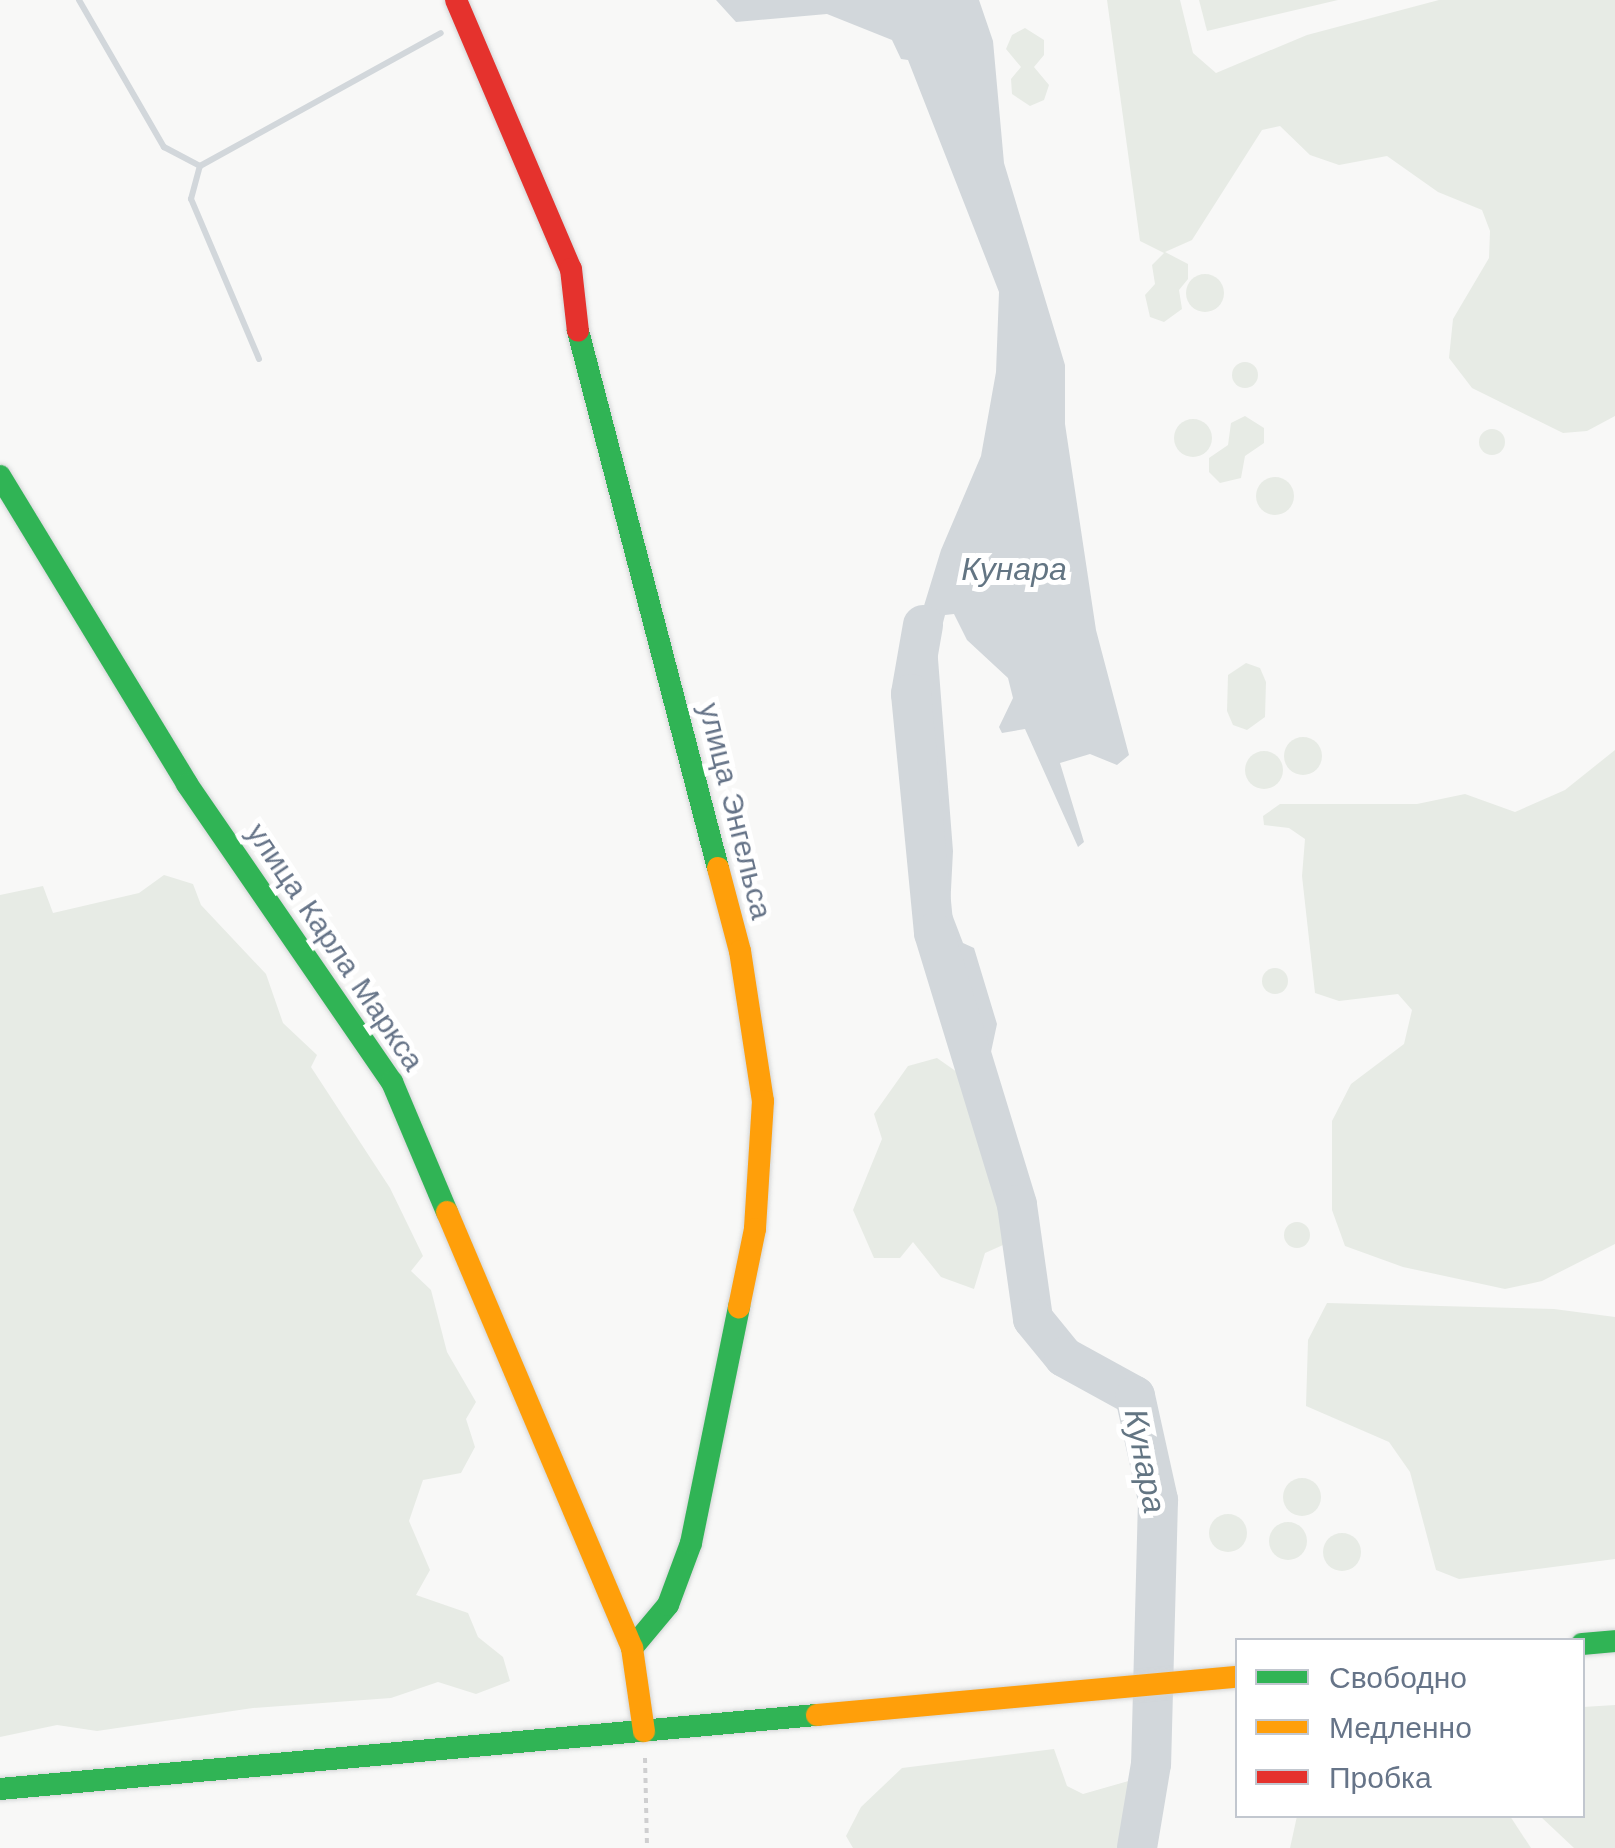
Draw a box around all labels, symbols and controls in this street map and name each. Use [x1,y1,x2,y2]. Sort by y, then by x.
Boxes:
water label: Кунара [961,550,1067,588]
street label: улица Энгельса [691,699,779,923]
street label: улица Карла Маркса [239,816,431,1078]
water label: Кунара [1116,1406,1174,1516]
legend [1235,1638,1585,1818]
text: Свободно [1329,1660,1467,1695]
text: Медленно [1329,1710,1472,1745]
text: Пробка [1329,1760,1432,1795]

